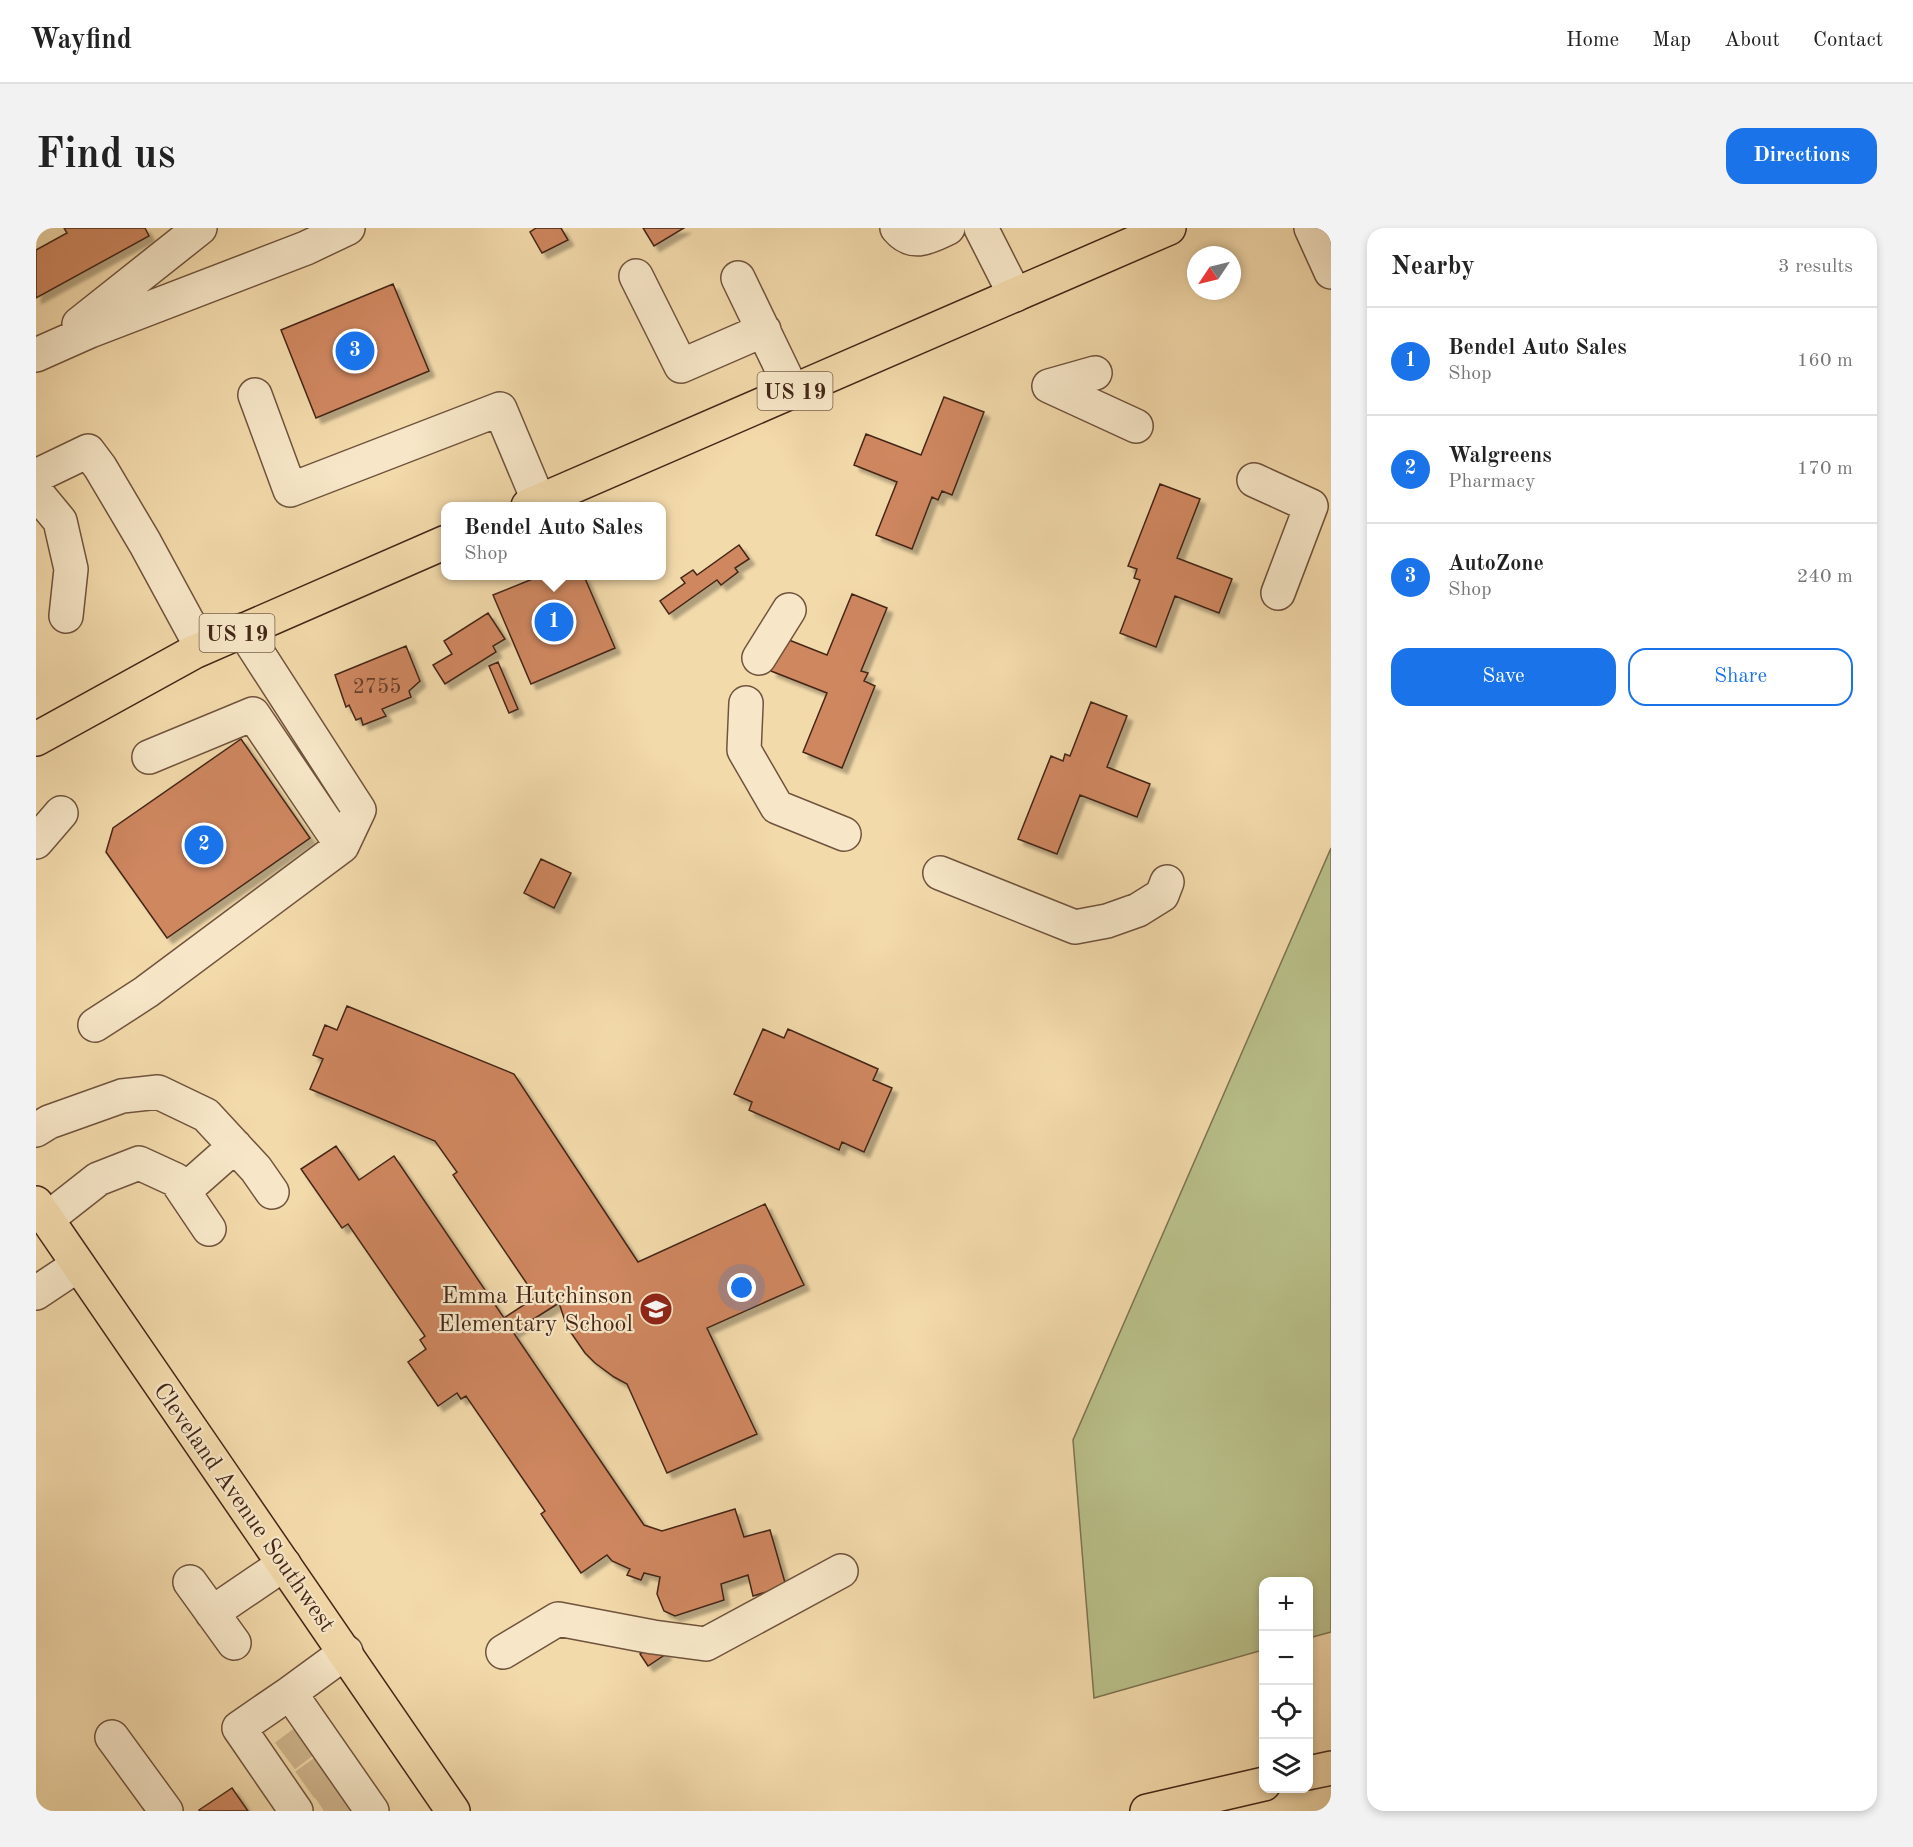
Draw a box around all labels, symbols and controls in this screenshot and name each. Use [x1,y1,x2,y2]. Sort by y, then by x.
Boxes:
text: Wayfind [30,27,132,55]
text: Home [1566,30,1619,51]
text: Map [1652,30,1691,51]
text: About [1724,30,1780,51]
text: Contact [1813,30,1883,51]
button: Directions [1726,128,1877,184]
text: Find us [36,135,175,177]
north arrow [1187,246,1241,300]
text: Nearby [1391,254,1475,280]
text: 3 results [1778,257,1853,277]
pin: 3 [336,328,374,374]
text: Bendel Auto Sales [1448,337,1627,359]
text: 1 [1405,351,1416,371]
text: 160 m [1797,351,1853,371]
text: Shop [1448,364,1492,384]
road number: US 19 [758,372,832,410]
text: Walgreens [1448,445,1552,467]
text: 2 [1405,459,1416,479]
text: 170 m [1797,459,1853,479]
text: Pharmacy [1448,472,1536,492]
popup [441,502,666,580]
text: Bendel Auto Sales [464,517,643,539]
text: Shop [464,544,508,564]
text: AutoZone [1448,553,1544,575]
text: 3 [1405,567,1416,587]
text: 240 m [1797,567,1853,587]
text: Shop [1448,580,1492,600]
pin: 1 [534,600,574,644]
road number: US 19 [200,614,274,652]
button: Save [1391,648,1616,706]
button: Share [1628,648,1853,706]
house number: 2755 [353,677,401,698]
pin: 2 [184,822,224,868]
your location [727,1273,756,1302]
place label: Emma Hutchinson Elementary School [438,1285,633,1337]
school or university icon: Emma Hutchinson Elementary School [638,1291,674,1327]
street label: Cleveland Avenue Southwest [148,1379,339,1637]
map controls [1259,1577,1313,1793]
button: + [1259,1577,1313,1631]
button: − [1259,1631,1313,1685]
button: locate [1259,1685,1313,1739]
button: layers [1259,1739,1313,1793]

